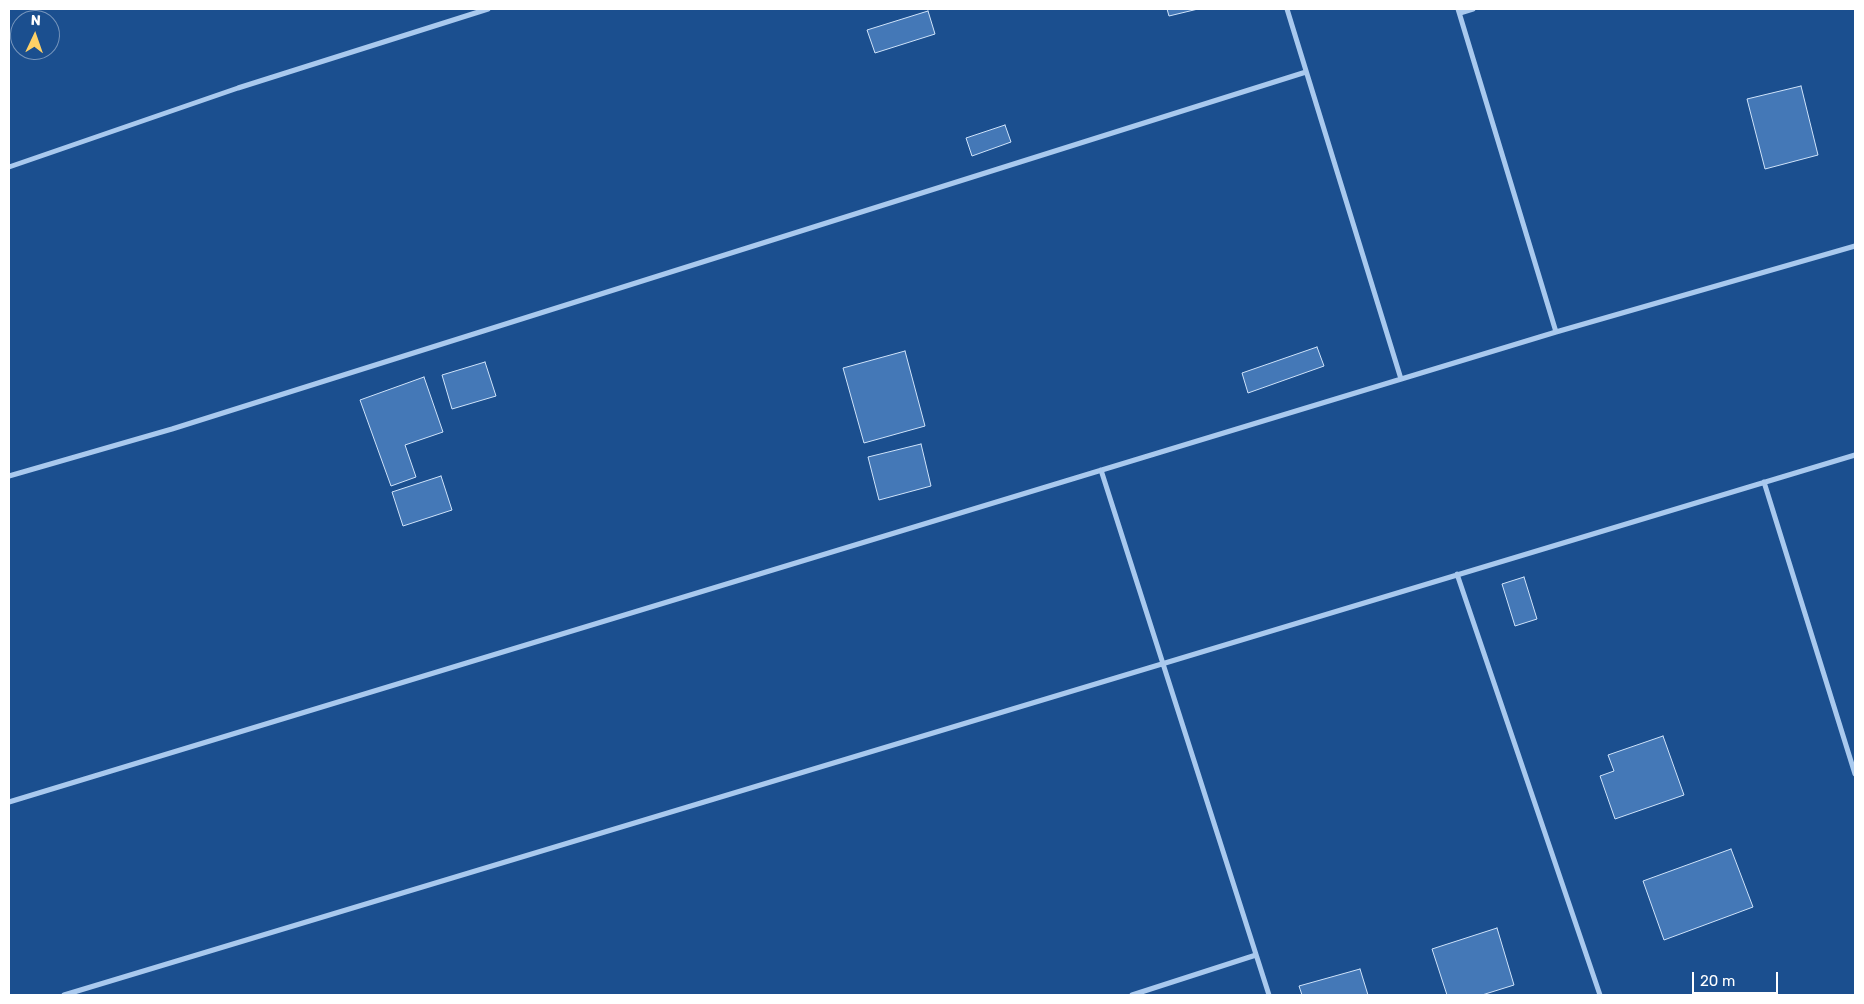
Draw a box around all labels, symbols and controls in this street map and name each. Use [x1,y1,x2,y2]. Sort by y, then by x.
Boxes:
north arrow [10,10,60,60]
text: N [30,12,41,29]
scale bar [1694,962,1780,994]
text: 20 m [1700,972,1735,990]

